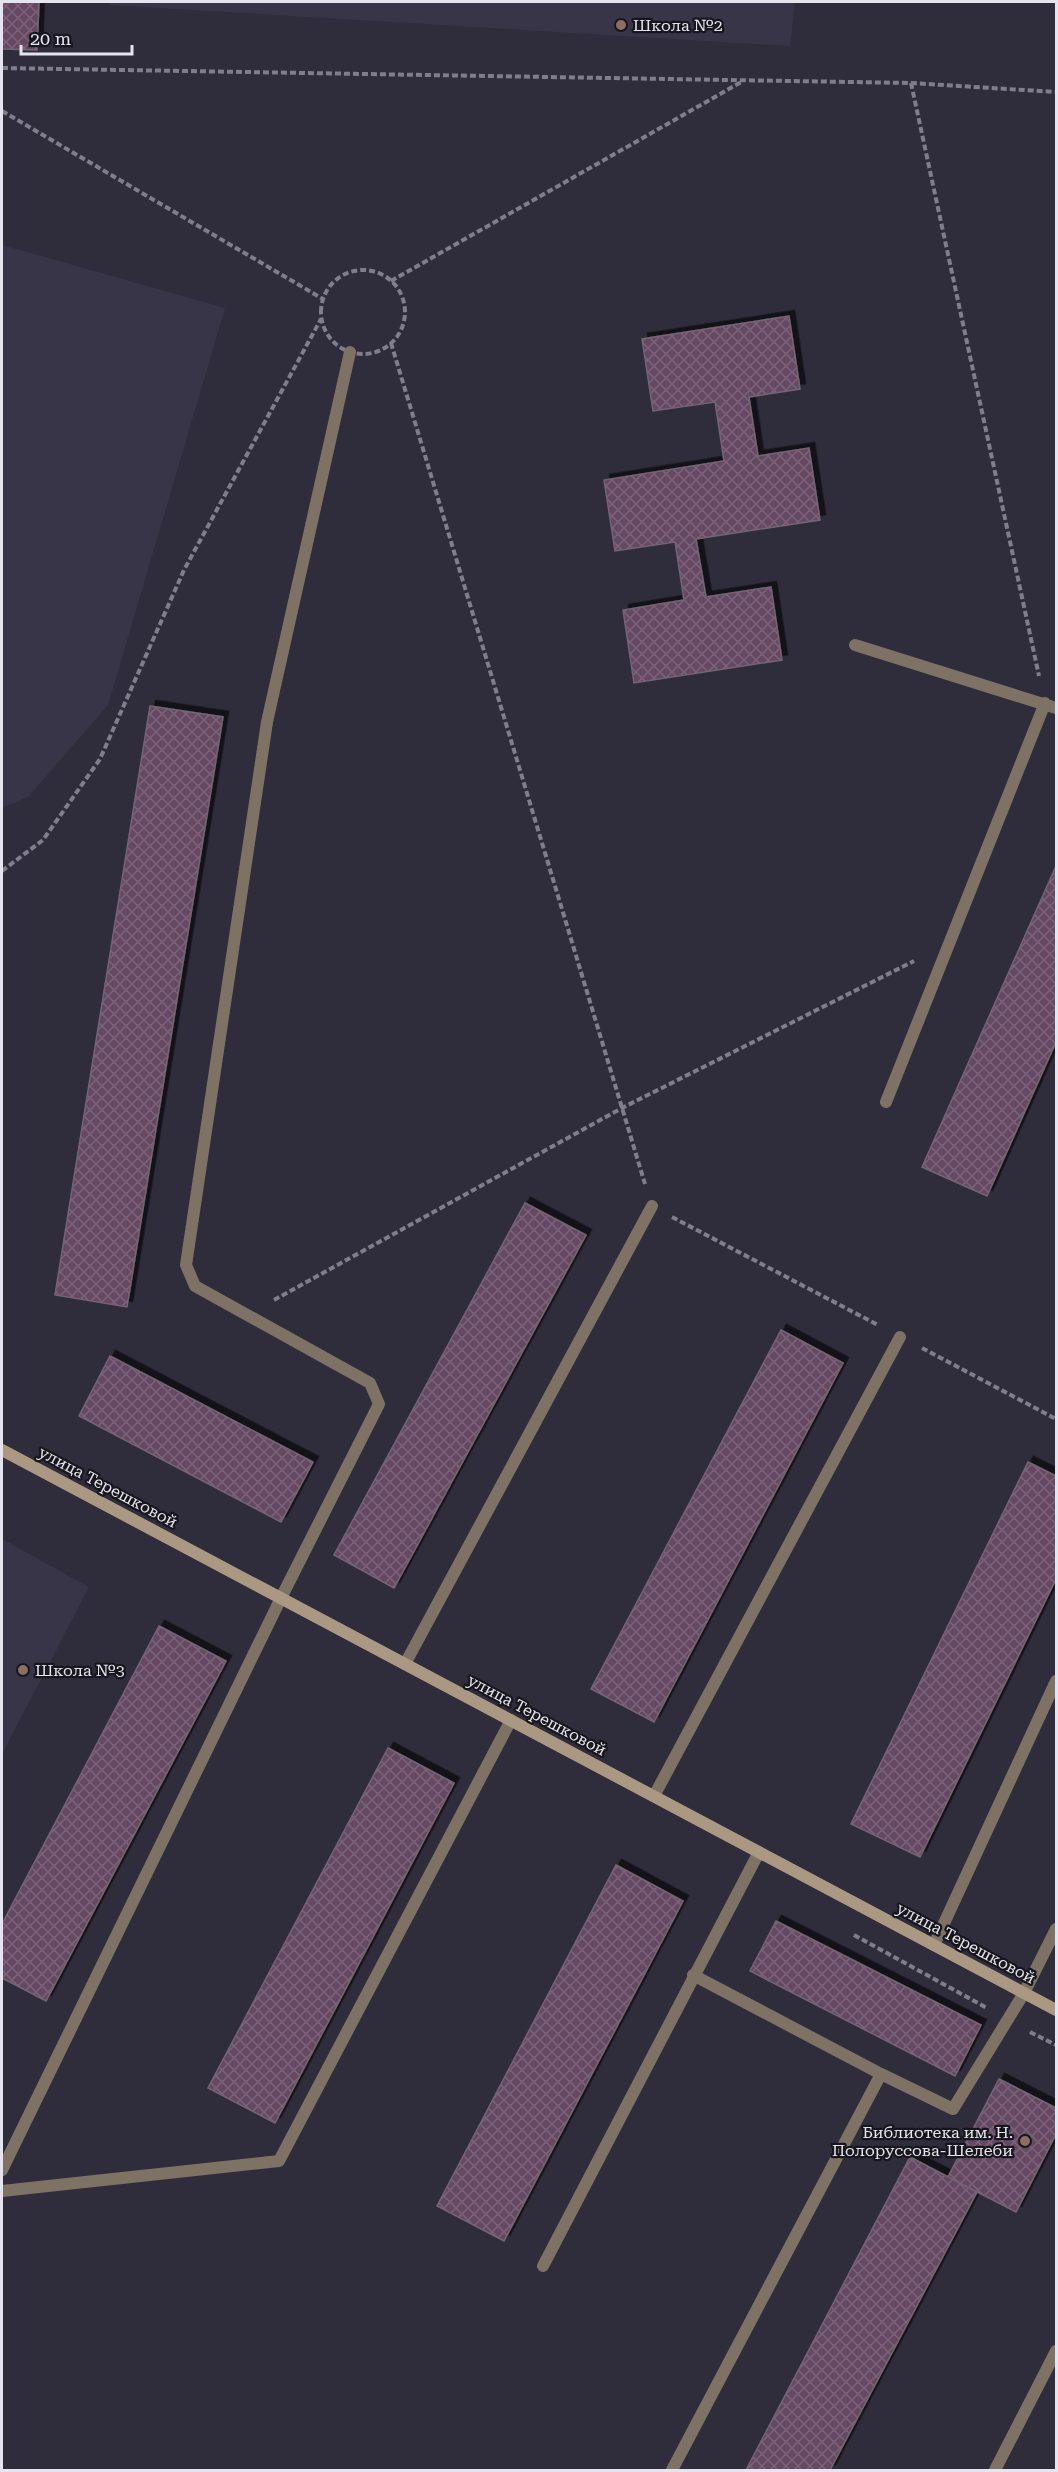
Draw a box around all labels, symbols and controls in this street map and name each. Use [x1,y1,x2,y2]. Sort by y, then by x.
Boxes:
place label: Школа №2 [633,16,723,35]
scale bar [21,18,132,56]
marker: Школа №2 [614,18,628,32]
text: 20 m [30,28,71,49]
street label: улица Терешковой [35,1442,181,1532]
place label: Школа №3 [35,1661,125,1680]
marker: Школа №3 [16,1663,30,1677]
street label: улица Терешковой [464,1670,610,1760]
street label: улица Терешковой [893,1898,1039,1988]
place label: Библиотека им. Н. Полоруссова-Шелеби [832,2123,1013,2160]
marker: Библиотека им. Н. Полоруссова-Шелеби [1018,2134,1032,2148]

